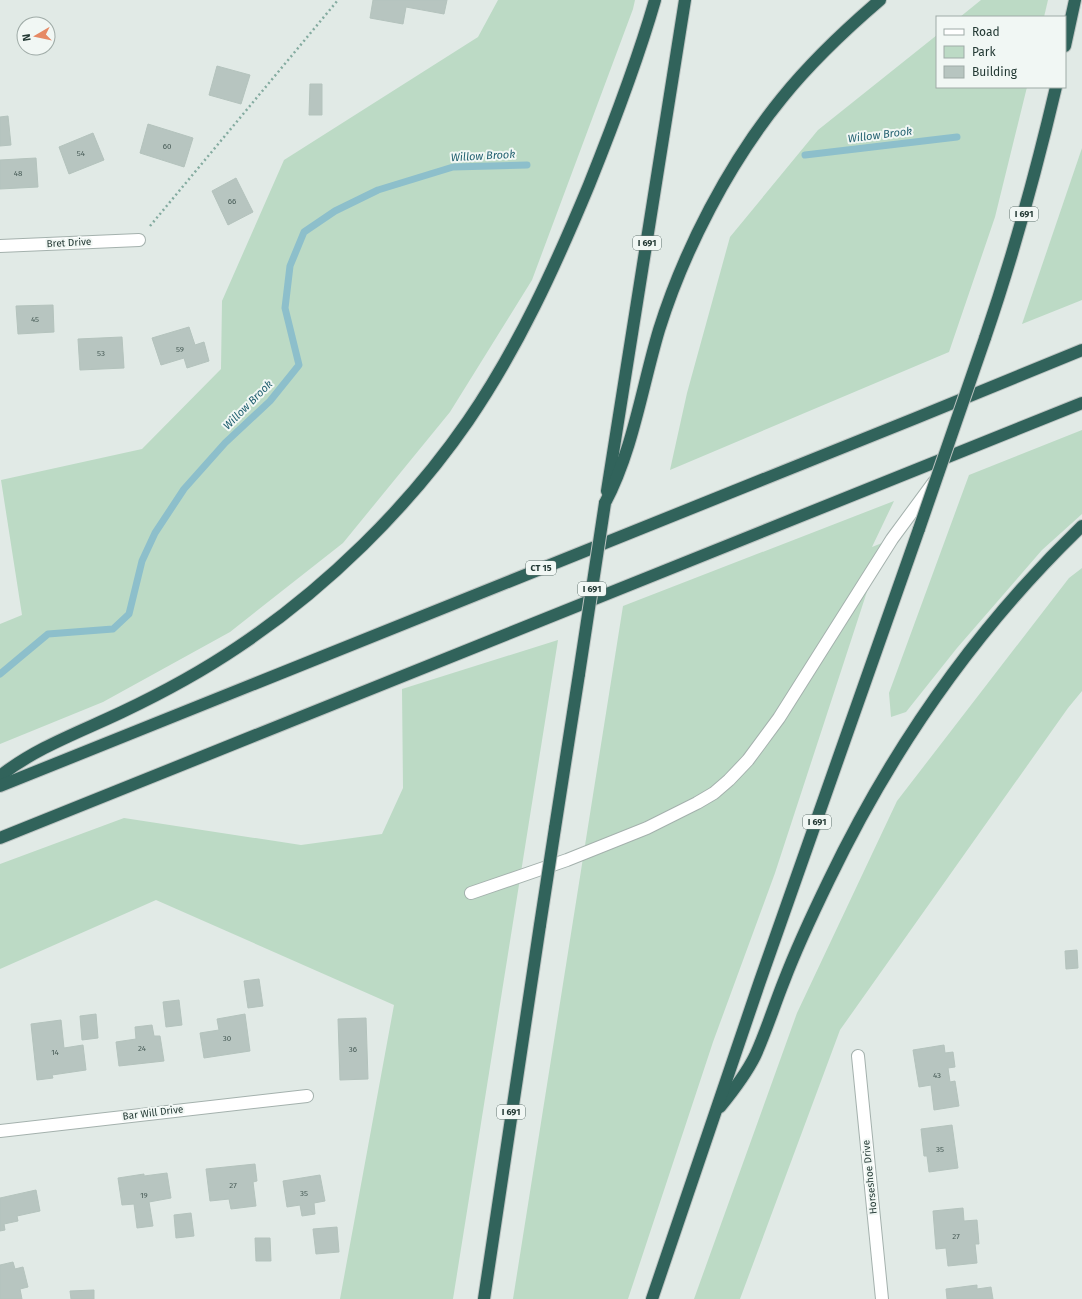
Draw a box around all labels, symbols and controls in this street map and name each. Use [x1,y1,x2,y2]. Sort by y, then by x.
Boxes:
north arrow [16,16,56,56]
legend [936,16,1066,88]
text: Road [972,25,1000,39]
text: N [20,33,34,42]
text: Park [972,45,996,59]
text: Building [972,65,1018,79]
water label: Willow Brook [847,125,913,145]
house number: 60 [163,142,172,151]
water label: Willow Brook [450,148,516,164]
house number: 54 [77,149,86,158]
house number: 48 [14,169,23,178]
house number: 66 [228,197,236,206]
road number: I 691 [1010,207,1038,221]
street label: Bret Drive [46,236,92,250]
road number: I 691 [633,236,661,250]
house number: 45 [31,315,39,324]
house number: 59 [176,345,184,354]
house number: 53 [97,349,105,358]
water label: Willow Brook [221,378,275,432]
road number: CT 15 [526,561,556,575]
road number: I 691 [578,582,606,596]
road number: I 691 [803,815,831,829]
house number: 30 [223,1034,232,1043]
house number: 24 [138,1044,147,1053]
house number: 36 [349,1045,357,1054]
house number: 14 [51,1048,60,1057]
house number: 43 [933,1071,941,1080]
street label: Bar Will Drive [122,1103,184,1123]
road number: I 691 [497,1105,525,1119]
street label: Horseshoe Drive [860,1139,880,1215]
house number: 35 [936,1145,944,1154]
house number: 27 [229,1181,237,1190]
house number: 35 [300,1189,308,1198]
house number: 19 [140,1191,148,1200]
house number: 27 [952,1232,960,1241]

